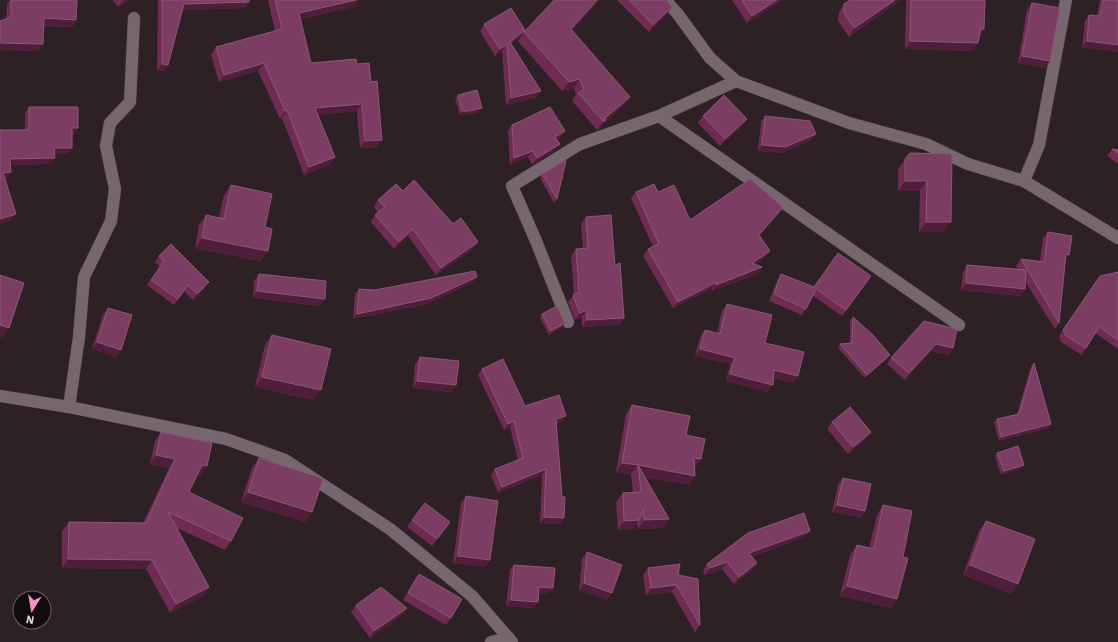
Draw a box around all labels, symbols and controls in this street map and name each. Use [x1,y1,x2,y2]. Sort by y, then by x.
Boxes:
north arrow [12,590,52,630]
text: N [25,612,35,627]

